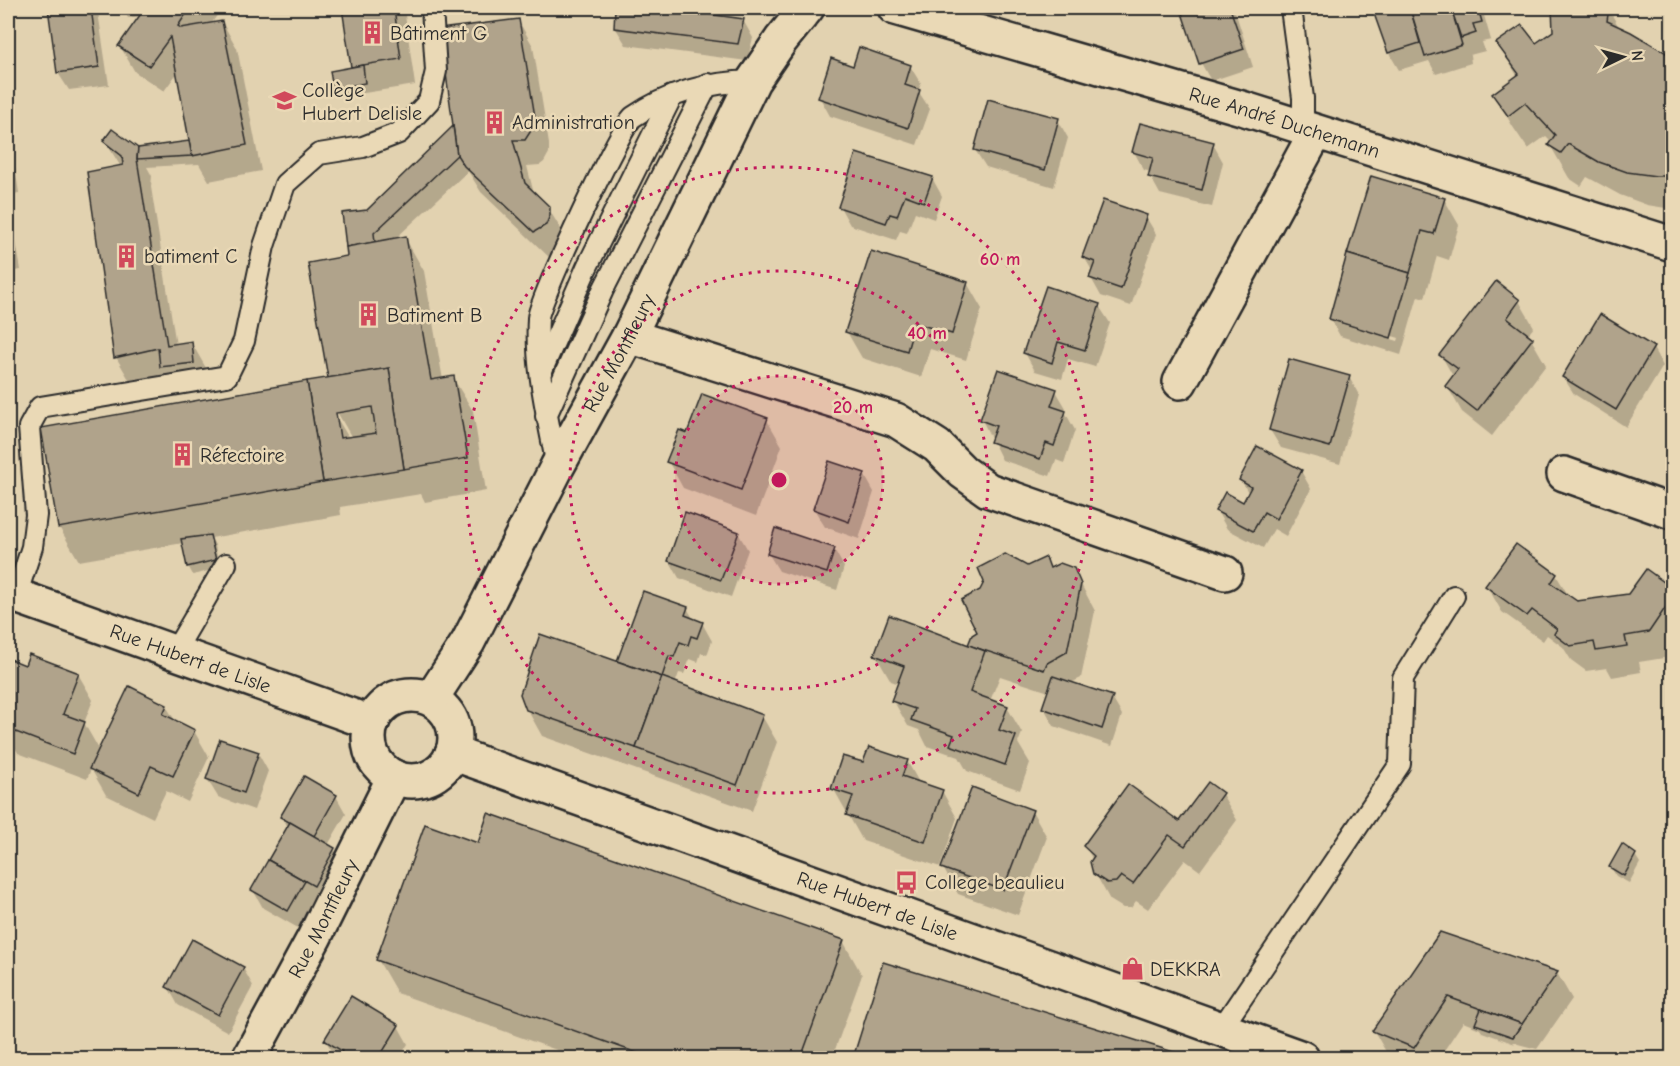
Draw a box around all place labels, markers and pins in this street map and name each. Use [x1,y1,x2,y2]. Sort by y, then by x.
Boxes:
building icon: Bâtiment G [359,20,385,46]
place label: Bâtiment G [390,22,487,45]
place label: Collège Hubert Delisle [302,79,422,125]
school or university icon: Collège Hubert Delisle [271,88,297,114]
building icon: Administration [481,109,507,135]
place label: Administration [512,111,635,134]
building icon: batiment C [113,243,139,269]
place label: batiment C [144,245,238,268]
building icon: Batiment B [356,302,382,328]
place label: Batiment B [387,304,482,327]
building icon: Réfectoire [169,442,195,468]
place label: Réfectoire [200,444,284,467]
centre of rings [769,470,789,490]
bus stop icon: College beaulieu [894,869,920,895]
place label: College beaulieu [925,871,1064,894]
shop icon: DEKKRA [1119,956,1145,982]
place label: DEKKRA [1150,958,1221,981]

